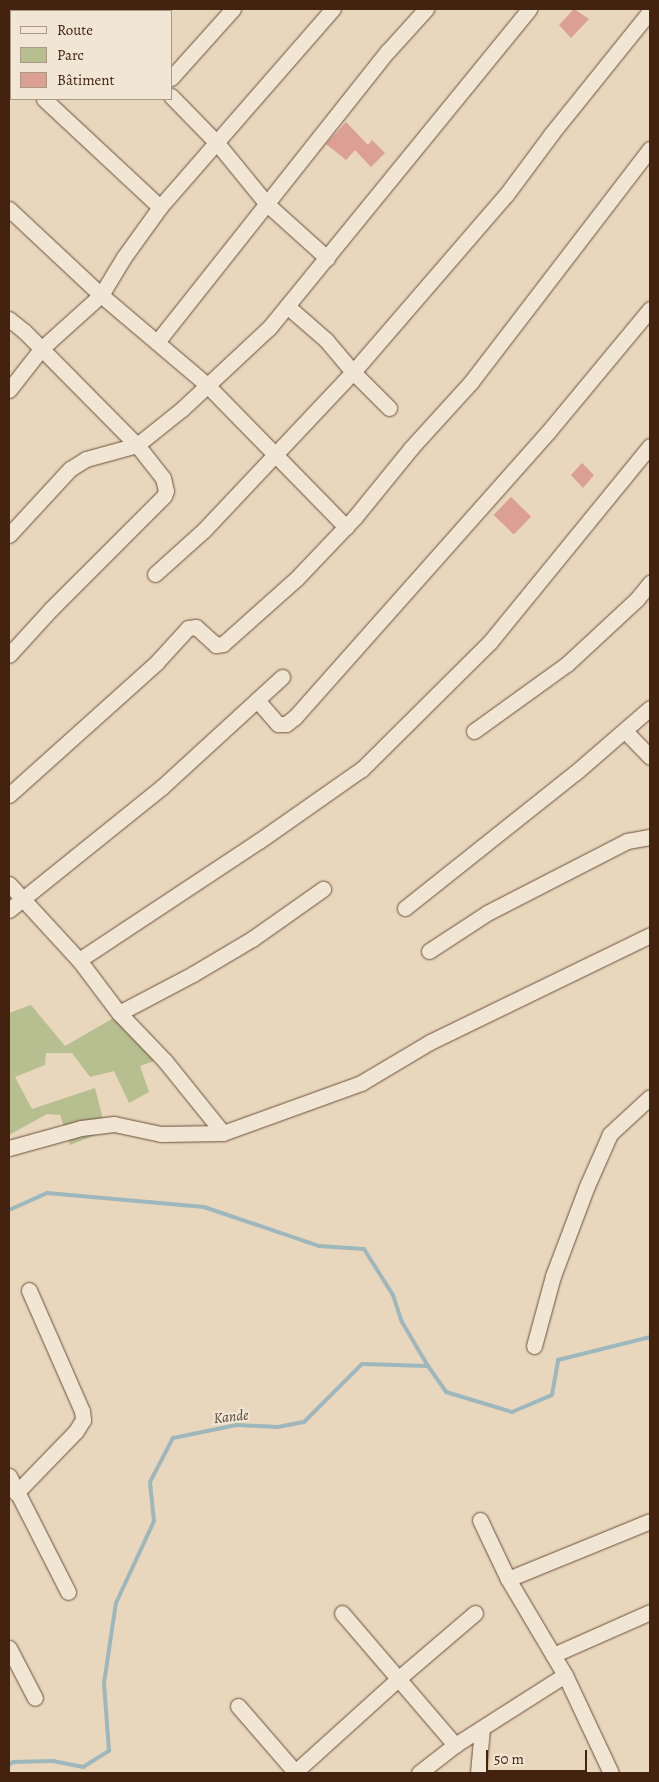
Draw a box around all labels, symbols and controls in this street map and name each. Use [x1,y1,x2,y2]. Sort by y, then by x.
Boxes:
legend [10,10,172,100]
text: Route [57,20,93,40]
text: Parc [57,45,84,65]
text: Bâtiment [57,70,115,90]
water label: Kande [213,1406,249,1428]
scale bar [489,1740,590,1772]
text: 50 m [494,1749,524,1769]

